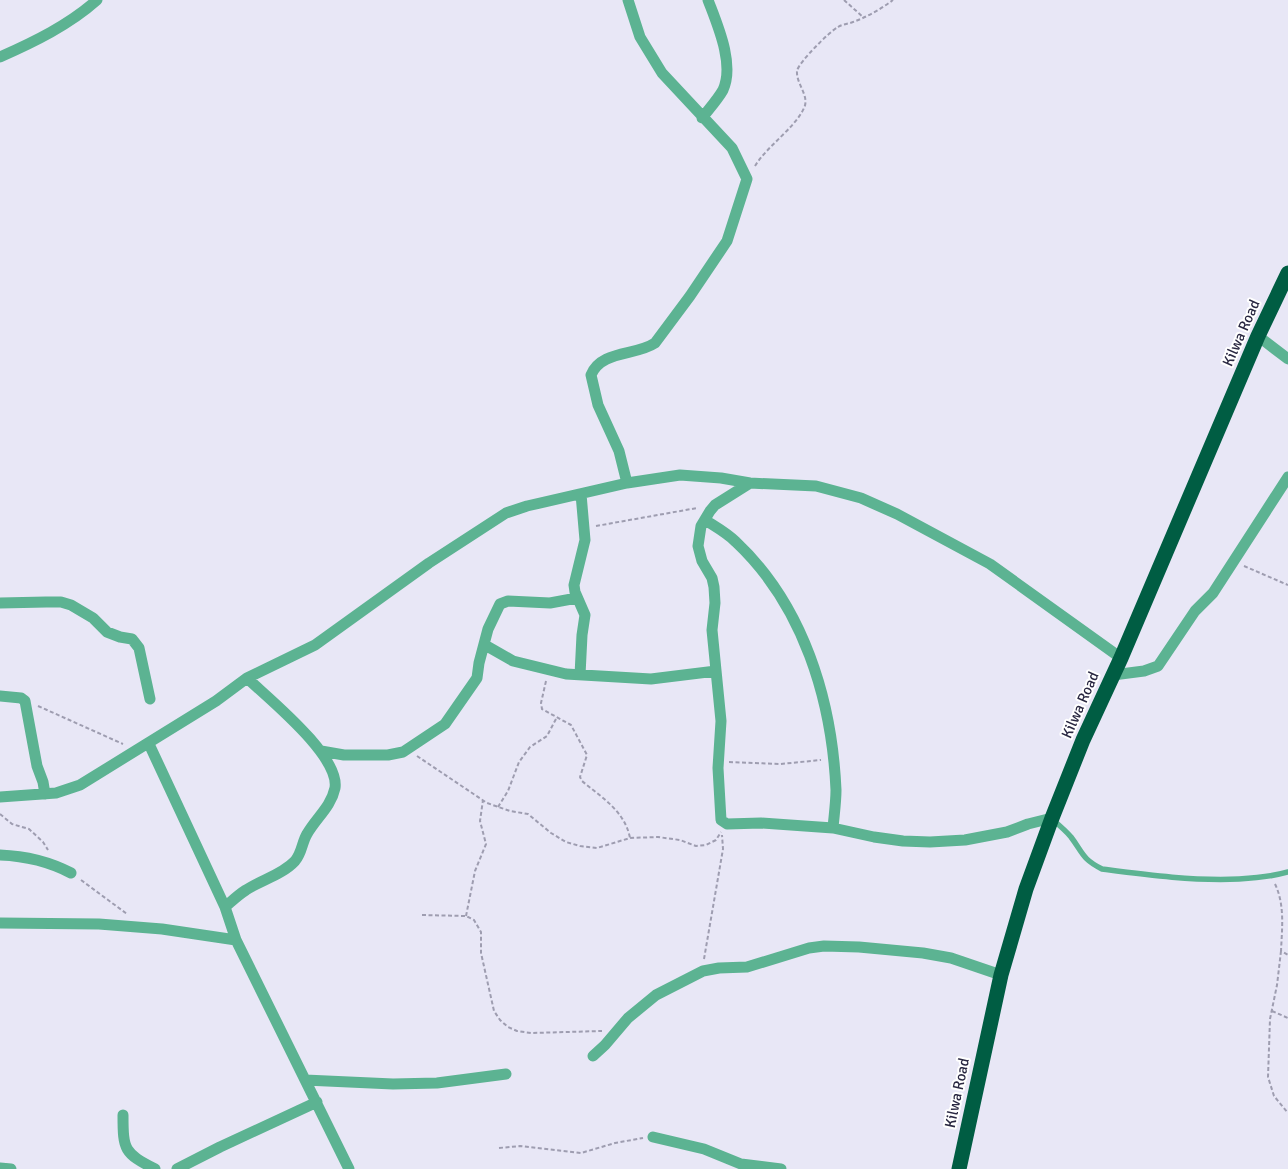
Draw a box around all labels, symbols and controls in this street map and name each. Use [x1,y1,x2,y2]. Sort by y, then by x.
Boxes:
street label: Kilwa Road [1218,297,1264,369]
street label: Kilwa Road [1057,669,1103,741]
street label: Kilwa Road [941,1056,973,1130]

